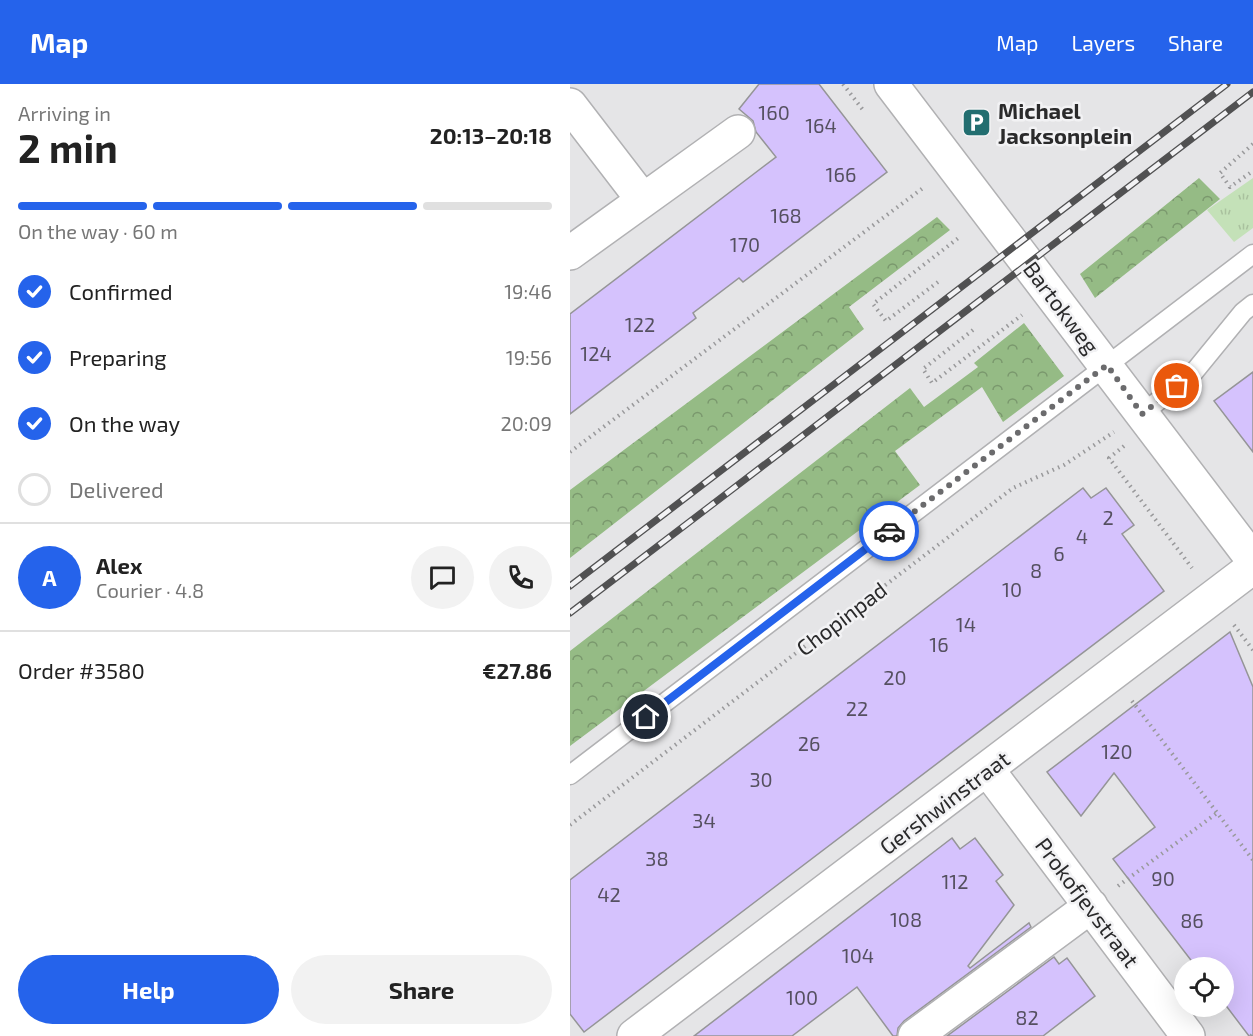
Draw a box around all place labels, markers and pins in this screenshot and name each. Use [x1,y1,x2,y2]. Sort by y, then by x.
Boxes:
place label: Michael Jacksonplein [998,97,1132,148]
parking icon: Michael Jacksonplein [961,107,993,139]
pin [1151,360,1202,411]
pin [620,691,671,742]

